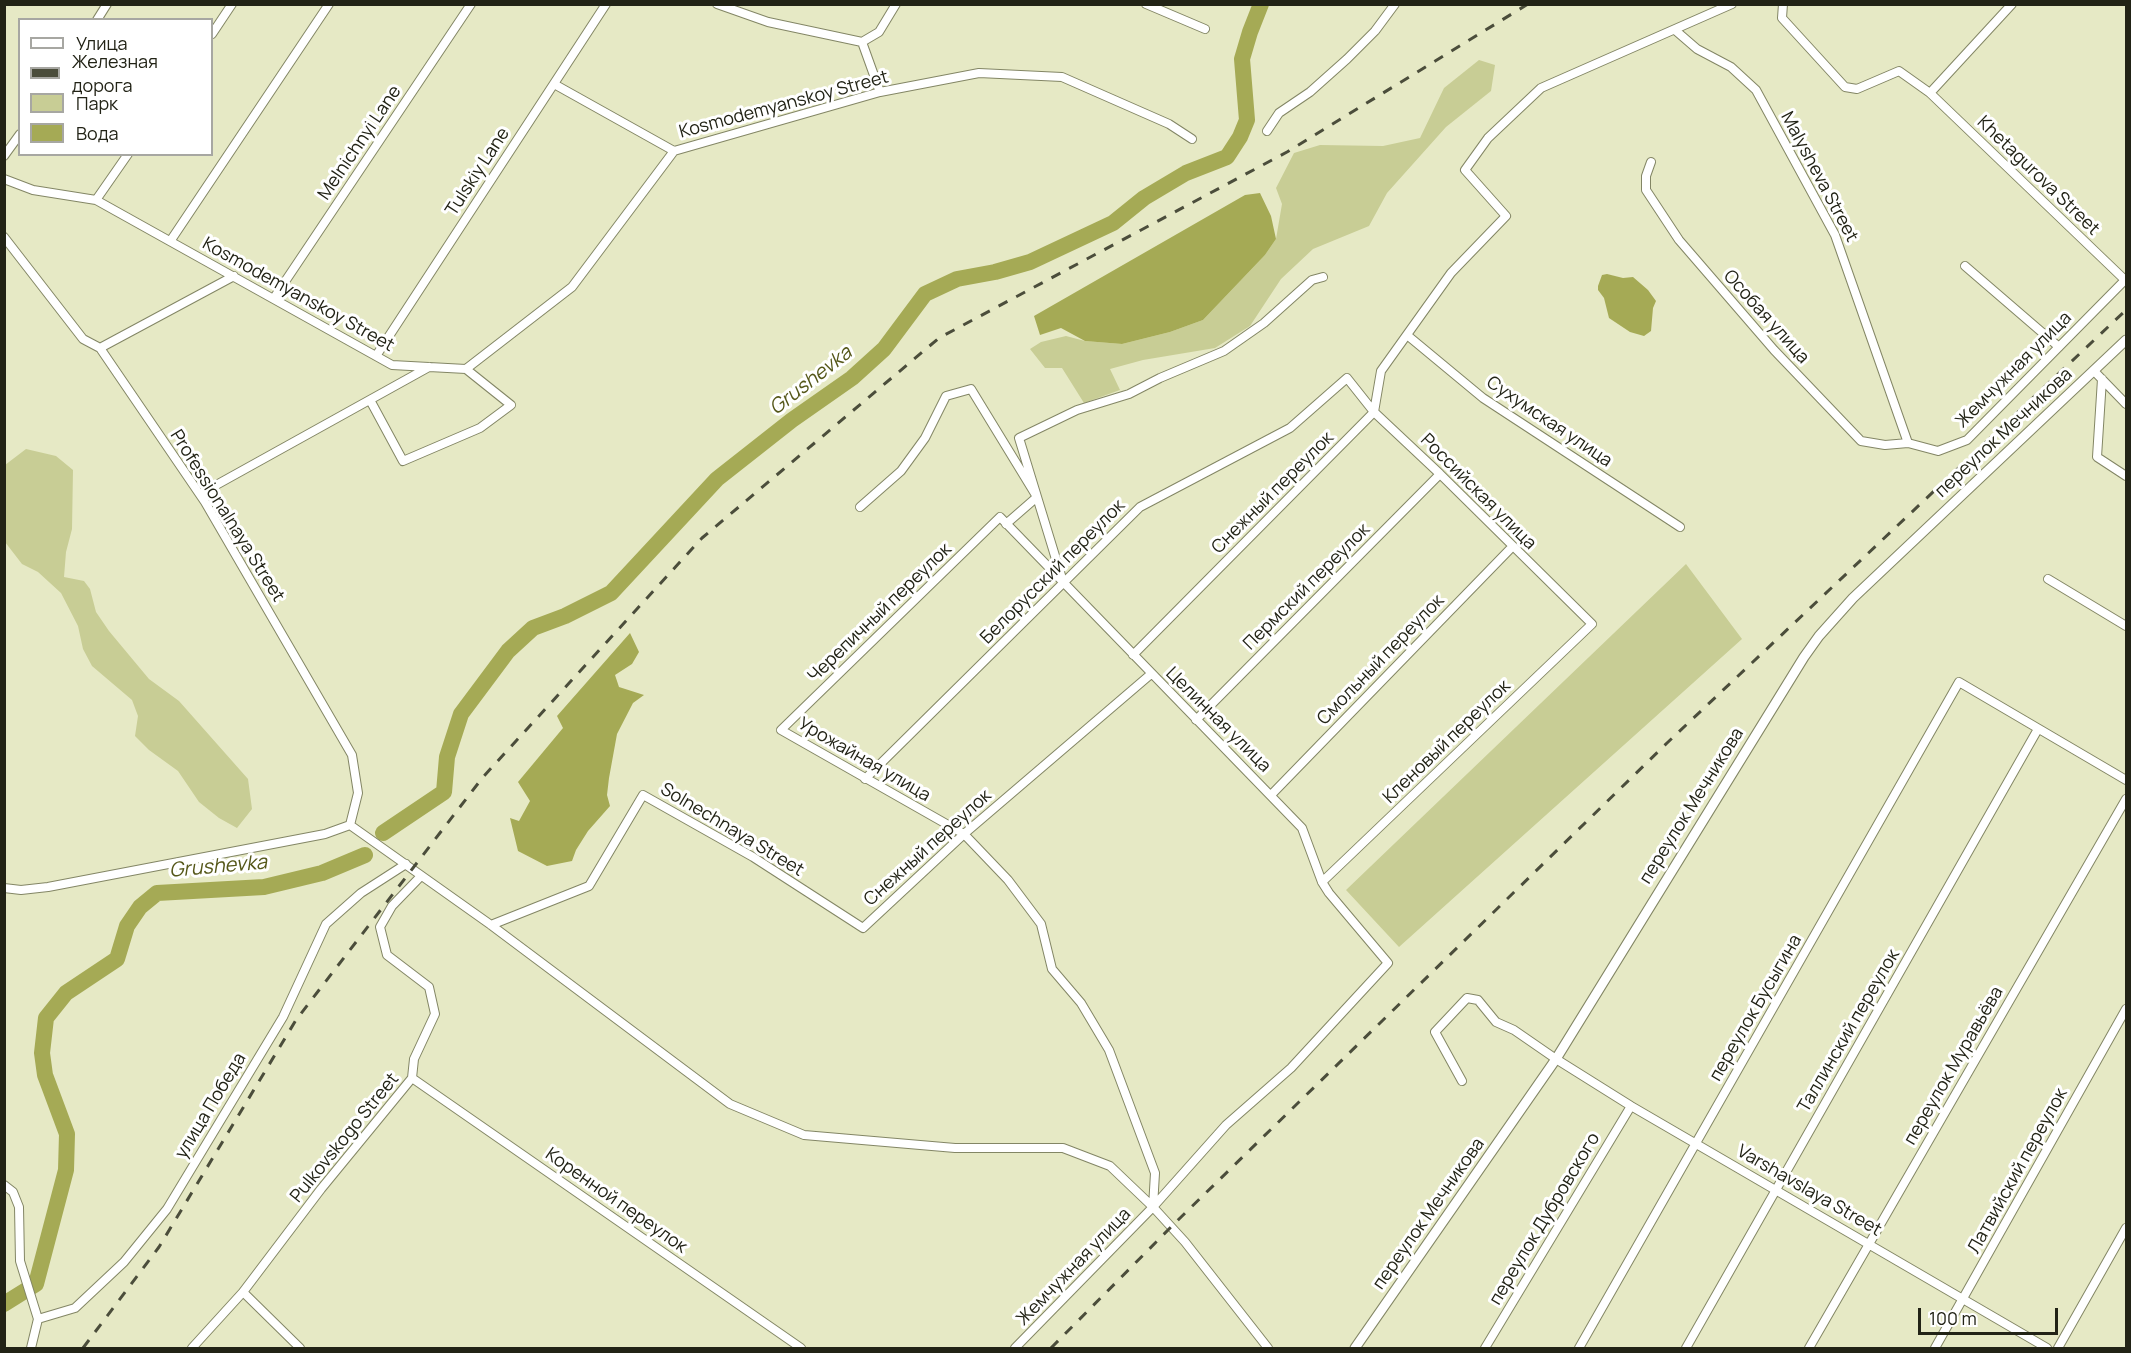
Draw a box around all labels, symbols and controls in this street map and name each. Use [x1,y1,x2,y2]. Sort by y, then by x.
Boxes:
legend [18,18,213,156]
text: Улица [76,31,128,55]
text: Железная дорога [72,49,158,97]
street label: Kosmodemyanskoy Street [677,67,891,143]
street label: Melnichnyi Lane [314,82,406,204]
text: Парк [76,91,118,115]
street label: Malysheva Street [1776,108,1862,246]
street label: Khetagurova Street [1972,112,2104,240]
text: Вода [76,121,118,145]
street label: Tulskiy Lane [442,124,514,220]
street label: Kosmodemyanskoy Street [198,233,398,357]
street label: Особая улица [1718,266,1814,368]
street label: Жемчужная улица [1952,308,2076,432]
water label: Grushevka [765,341,857,421]
street label: переулок Мечникова [1931,364,2077,502]
street label: Сухумская улица [1482,372,1616,472]
street label: Professionalnaya Street [165,426,289,606]
street label: Снежный переулок [1208,428,1338,558]
street label: Российская улица [1416,430,1540,554]
street label: Белорусский переулок [976,495,1130,649]
street label: Пермский переулок [1239,519,1375,655]
street label: Черепичный переулок [804,539,956,687]
street label: Смольный переулок [1313,590,1449,730]
street label: Целинная улица [1161,663,1275,777]
street label: Кленовый переулок [1379,676,1515,808]
street label: Урожайная улица [794,713,934,807]
street label: переулок Мечникова [1635,724,1749,888]
street label: Solnechnaya Street [656,779,808,881]
street label: Снежный переулок [860,785,996,911]
water label: Grushevka [168,851,268,883]
street label: переулок Бусыгина [1705,931,1807,1085]
street label: Таллинский переулок [1793,946,1905,1116]
street label: переулок Муравьёва [1900,983,2008,1149]
street label: улица Победа [171,1049,251,1163]
street label: Pulkovskogo Street [286,1069,404,1207]
street label: Латвийский переулок [1964,1085,2072,1257]
street label: переулок Дубровского [1485,1129,1605,1309]
street label: переулок Мечникова [1369,1134,1489,1294]
street label: Varshavslaya Street [1733,1141,1885,1241]
street label: Коренной переулок [541,1144,691,1258]
street label: Жемчужная улица [1012,1204,1136,1330]
scale bar [1921,1296,2060,1334]
text: 100 m [1929,1306,1977,1330]

